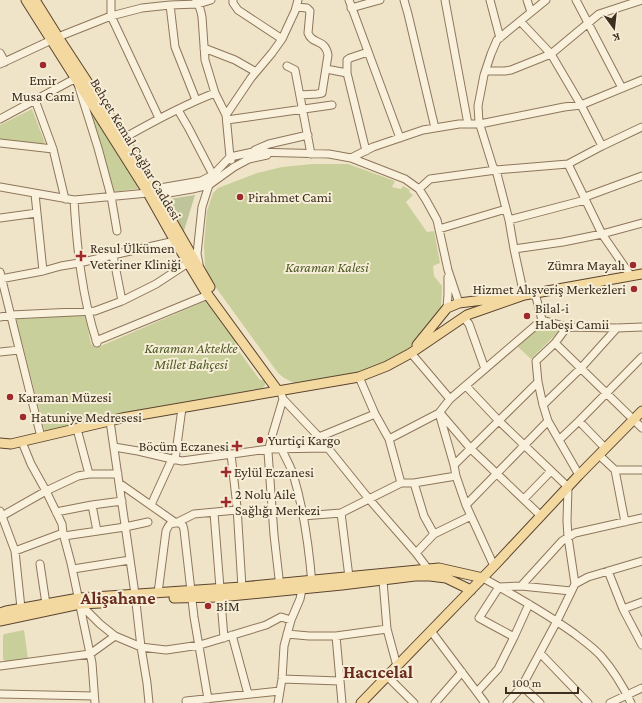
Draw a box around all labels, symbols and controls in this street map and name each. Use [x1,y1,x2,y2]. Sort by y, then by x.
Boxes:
north arrow [594,8,634,48]
text: K [611,31,622,45]
marker: Emir Musa Cami [38,60,48,70]
place label: Emir Musa Cami [11,72,75,104]
street label: Behçet Kemal Çağlar Caddesi [87,75,185,223]
place label: Pirahmet Cami [248,189,332,205]
marker: Pirahmet Cami [235,192,245,202]
place label: Resul Ülkümen Veteriner Kliniği [90,240,181,272]
marker: Resul Ülkümen Veteriner Kliniği [75,250,87,262]
place label: Zümra Mayalı [547,257,625,273]
park label: Karaman Kalesi [285,259,369,275]
marker: Zümra Mayalı [628,260,638,270]
place label: Hizmet Alışveriş Merkezleri [473,281,626,297]
marker: Hizmet Alışveriş Merkezleri [629,284,639,294]
place label: Bilal-i Habeşi Camii [535,300,609,332]
marker: Bilal-i Habeşi Camii [522,311,532,321]
park label: Karaman Aktekke Millet Bahçesi [144,340,238,372]
place label: Karaman Müzesi [18,389,112,405]
marker: Karaman Müzesi [5,392,15,402]
place label: Hatuniye Medresesi [31,409,142,425]
marker: Hatuniye Medresesi [18,412,28,422]
place label: Yurtiçi Kargo [268,432,340,448]
marker: Yurtiçi Kargo [255,435,265,445]
place label: Böcüm Eczanesi [139,438,229,454]
marker: Böcüm Eczanesi [232,441,242,451]
place label: Eylül Eczanesi [234,464,314,480]
marker: Eylül Eczanesi [221,467,231,477]
place label: 2 Nolu Aile Sağlığı Merkezi [235,486,321,518]
marker: 2 Nolu Aile Sağlığı Merkezi [220,496,232,508]
district label: Alişahane [79,588,156,608]
place label: BİM [216,598,240,614]
marker: BİM [203,601,213,611]
district label: Hacıcelal [343,662,413,682]
scale bar [506,669,578,695]
text: 100 m [512,676,542,690]

